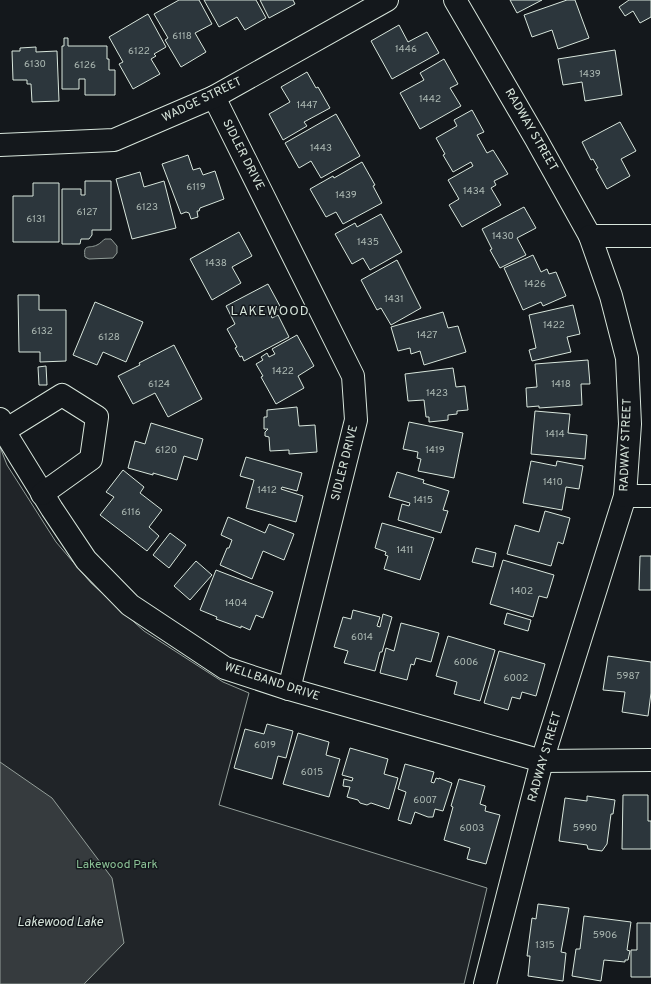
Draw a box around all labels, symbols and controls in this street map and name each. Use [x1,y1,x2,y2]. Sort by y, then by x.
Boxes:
house number: 6118 [172,30,192,43]
house number: 1446 [395,43,417,56]
house number: 6122 [128,45,150,58]
house number: 6130 [24,58,46,71]
house number: 6126 [74,59,96,72]
house number: 1439 [579,68,601,81]
street label: WADGE STREET [159,74,245,126]
street label: RADWAY STREET [501,86,561,174]
house number: 1442 [419,93,441,106]
house number: 1447 [296,99,318,112]
street label: SIDLER DRIVE [218,117,268,193]
house number: 1443 [310,142,332,155]
house number: 6119 [186,181,206,194]
house number: 1434 [463,185,485,198]
house number: 1439 [335,189,357,202]
house number: 6123 [136,201,158,214]
house number: 6127 [77,206,97,219]
house number: 6131 [26,213,46,226]
house number: 1430 [492,230,514,243]
house number: 1435 [357,236,379,249]
house number: 1438 [205,257,227,270]
house number: 1426 [524,278,546,291]
house number: 1431 [384,293,404,306]
district label: LAKEWOOD [230,304,310,320]
house number: 1422 [543,319,565,332]
house number: 6132 [31,325,53,338]
house number: 1427 [417,329,437,342]
house number: 6128 [98,331,120,344]
house number: 1422 [272,365,294,378]
house number: 6124 [148,378,170,391]
house number: 1418 [551,378,571,391]
house number: 1423 [426,387,448,400]
street label: RADWAY STREET [616,398,636,492]
street label: SIDLER DRIVE [328,423,362,503]
house number: 1414 [545,428,565,441]
house number: 6120 [155,444,177,457]
house number: 1419 [425,444,445,457]
house number: 1410 [543,476,563,489]
house number: 1412 [257,484,277,497]
house number: 1415 [413,494,433,507]
house number: 6116 [121,506,141,519]
house number: 1411 [396,544,414,557]
house number: 1402 [511,585,533,598]
house number: 1404 [225,597,247,610]
house number: 6014 [351,631,373,644]
house number: 6006 [454,656,478,669]
street label: WELLBAND DRIVE [222,659,322,705]
house number: 5987 [616,670,640,683]
house number: 6002 [504,672,528,685]
street label: RADWAY STREET [524,710,566,804]
house number: 6019 [254,739,276,752]
house number: 6015 [301,766,323,779]
house number: 6007 [413,794,437,807]
house number: 6003 [460,822,484,835]
house number: 5990 [573,822,597,835]
park label: Lakewood Park [76,857,158,873]
water label: Lakewood Lake [17,915,103,931]
house number: 5906 [593,929,617,942]
house number: 1315 [535,939,555,952]

